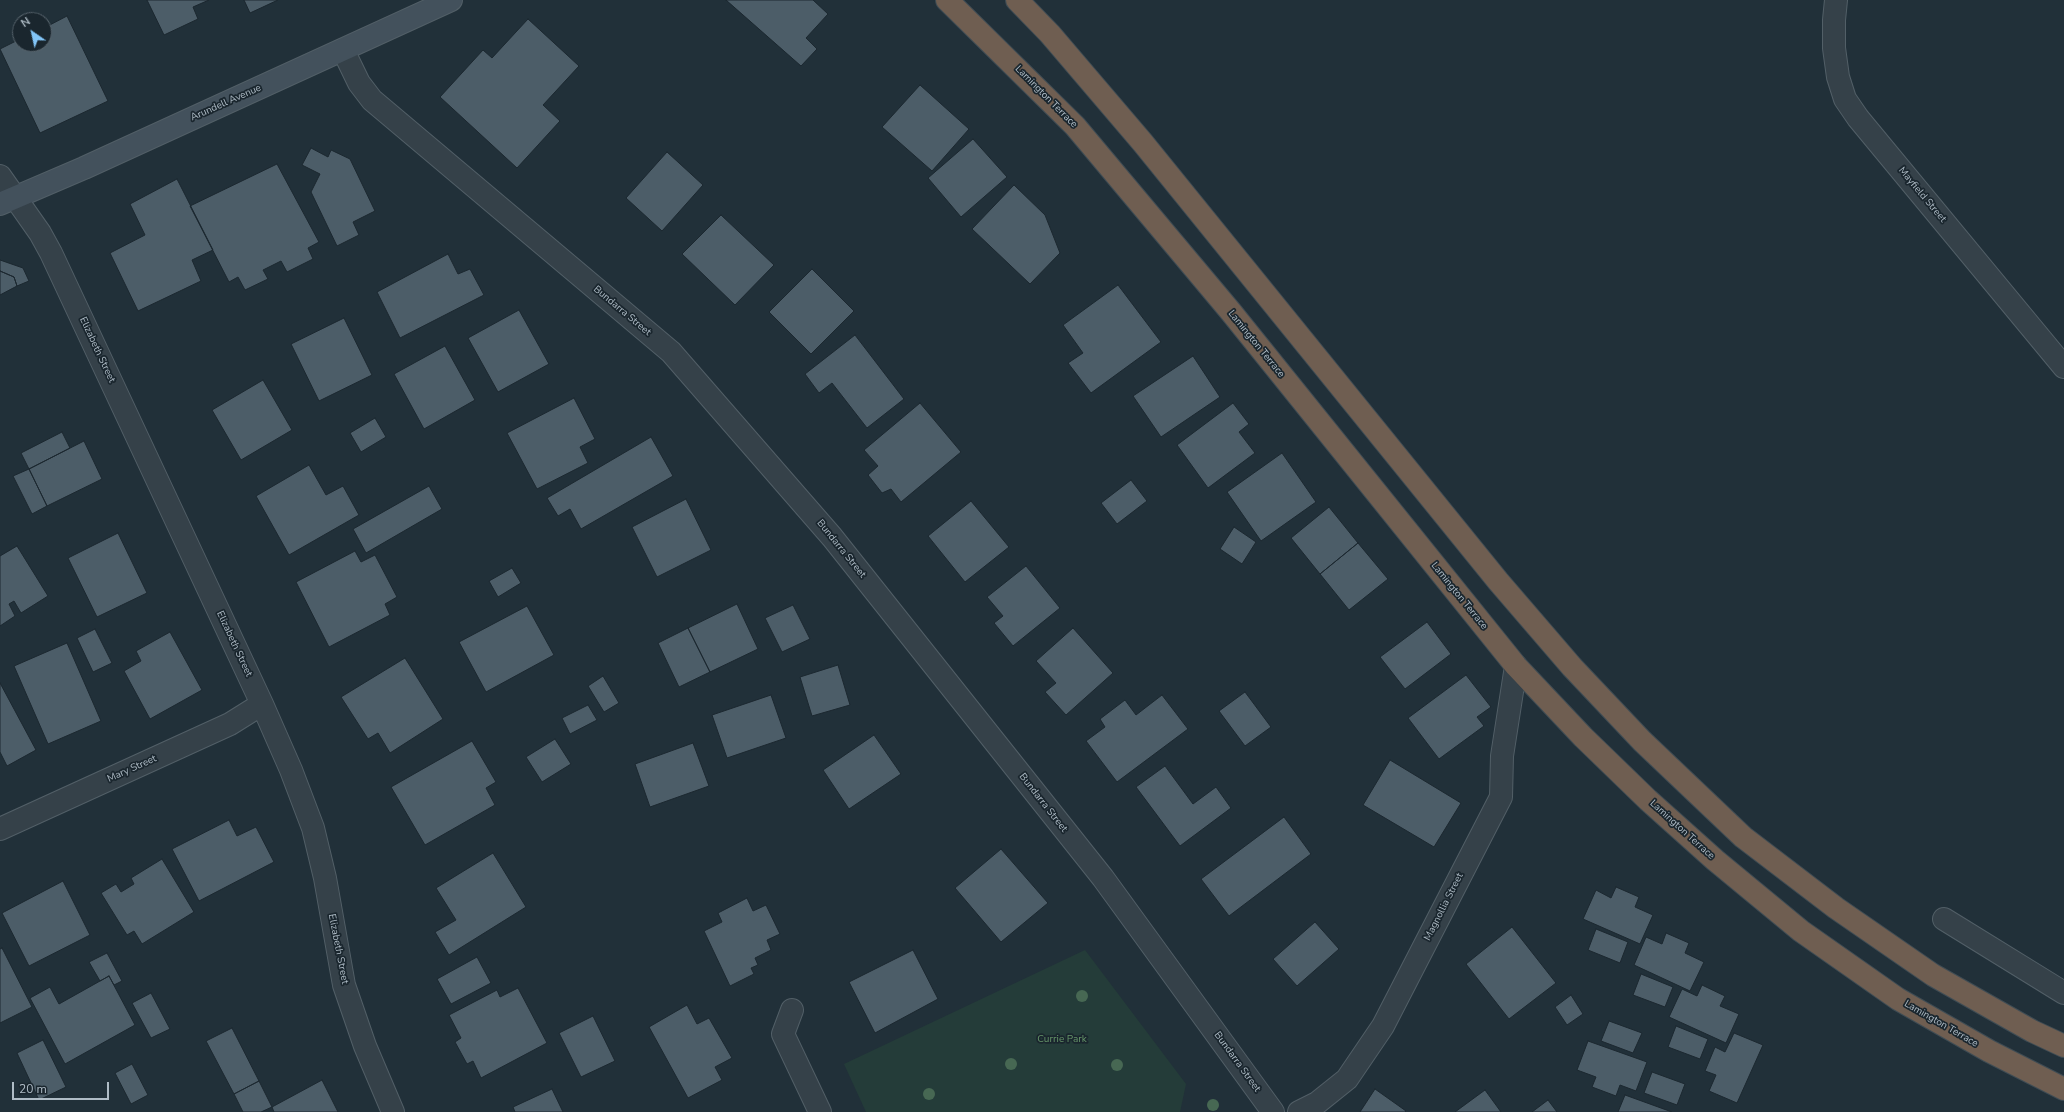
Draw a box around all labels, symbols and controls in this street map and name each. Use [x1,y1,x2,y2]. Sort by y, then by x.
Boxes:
north arrow [12,12,52,52]
text: N [18,14,33,31]
street label: Lamington Terrace [1012,63,1080,131]
street label: Arundell Avenue [189,82,263,124]
street label: Mayfield Street [1895,165,1949,225]
street label: Bundarra Street [591,283,653,339]
street label: Lamington Terrace [1225,308,1287,380]
street label: Elizabeth Street [77,315,117,385]
street label: Bundarra Street [814,517,868,581]
street label: Lamington Terrace [1428,560,1490,632]
street label: Elizabeth Street [214,609,254,679]
street label: Mary Street [105,753,159,785]
street label: Bundarra Street [1016,771,1070,835]
street label: Lamington Terrace [1647,798,1717,862]
street label: Magnollia Street [1422,871,1466,943]
street label: Elizabeth Street [325,913,351,985]
street label: Lamington Terrace [1902,998,1980,1050]
street label: Bundarra Street [1211,1030,1263,1094]
park label: Currie Park [1037,1034,1087,1046]
scale bar [14,1074,111,1100]
text: 20 m [19,1081,47,1097]

